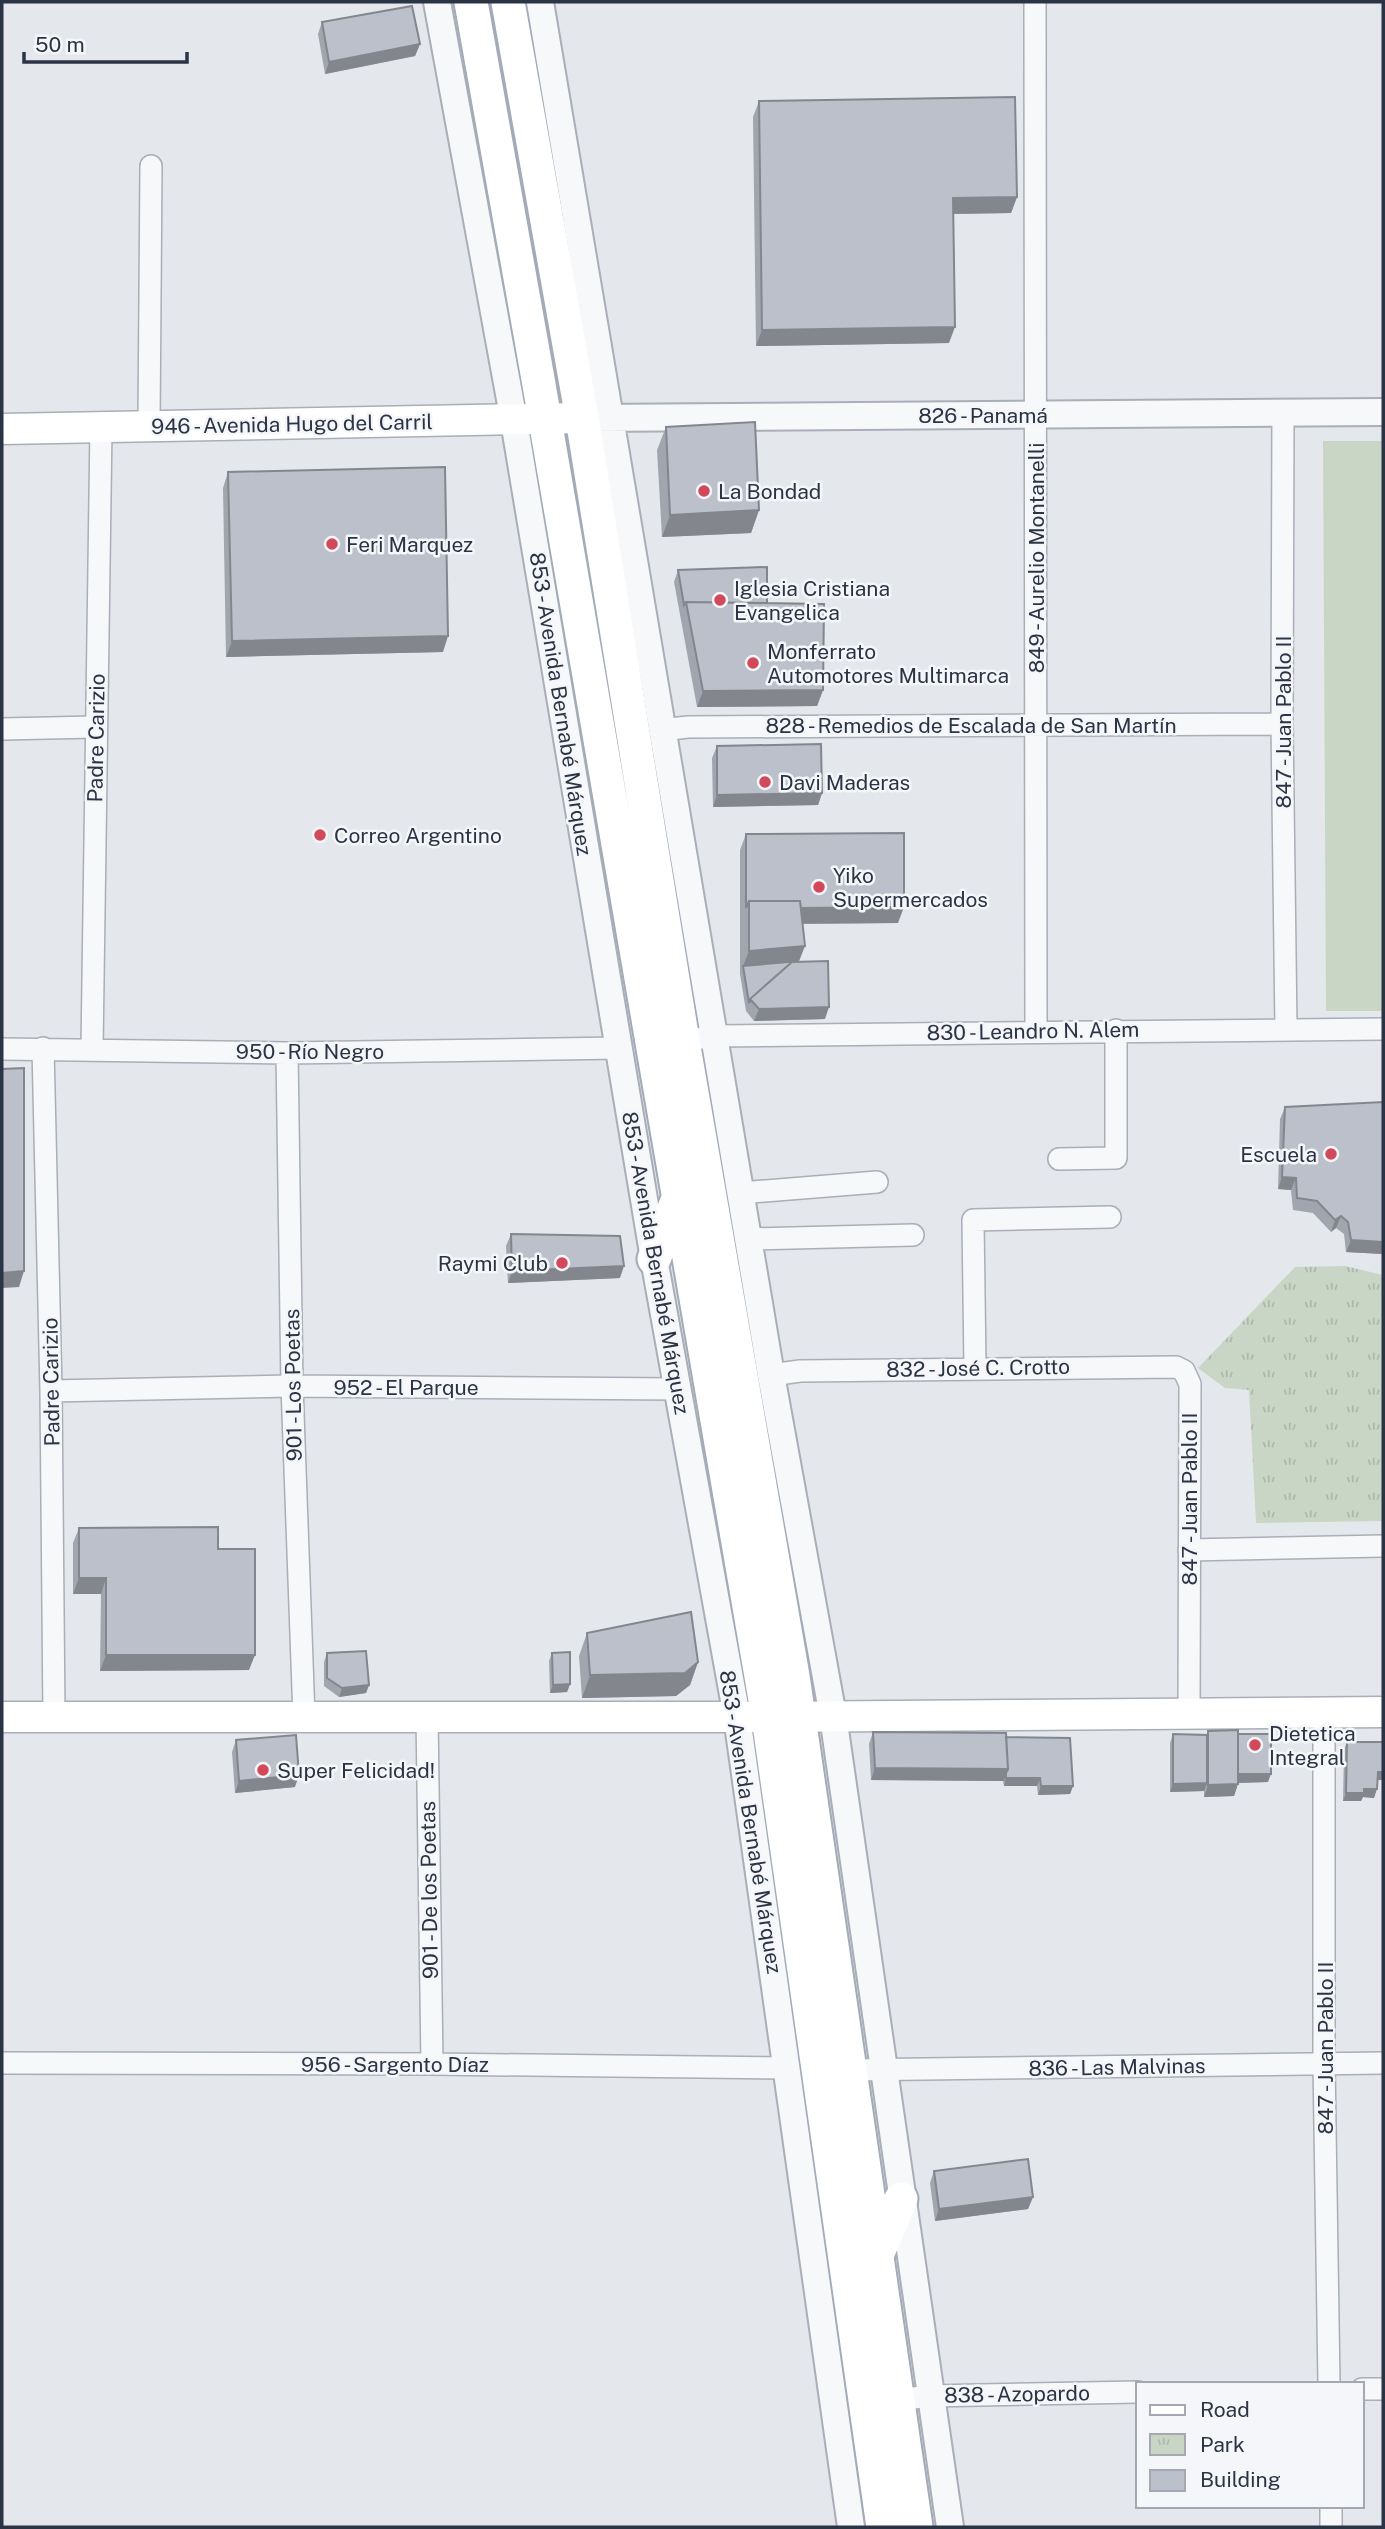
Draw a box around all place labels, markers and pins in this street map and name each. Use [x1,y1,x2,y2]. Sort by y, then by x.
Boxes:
place label: La Bondad [718,479,821,504]
marker: La Bondad [696,483,712,499]
place label: Feri Marquez [346,532,473,557]
marker: Feri Marquez [324,536,340,552]
place label: Iglesia Cristiana Evangelica [734,576,890,625]
marker: Iglesia Cristiana Evangelica [712,592,728,608]
place label: Monferrato Automotores Multimarca [767,639,1009,688]
marker: Monferrato Automotores Multimarca [745,655,761,671]
place label: Davi Maderas [779,770,910,795]
marker: Davi Maderas [757,774,773,790]
place label: Correo Argentino [334,823,502,848]
marker: Correo Argentino [312,827,328,843]
place label: Yiko Supermercados [833,863,988,912]
marker: Yiko Supermercados [811,879,827,895]
place label: Escuela [1240,1142,1317,1167]
marker: Escuela [1323,1146,1339,1162]
place label: Raymi Club [438,1251,548,1276]
marker: Raymi Club [554,1255,570,1271]
place label: Dietetica Integral [1269,1721,1356,1770]
marker: Dietetica Integral [1247,1737,1263,1753]
place label: Super Felicidad! [277,1758,435,1783]
marker: Super Felicidad! [255,1762,271,1778]

